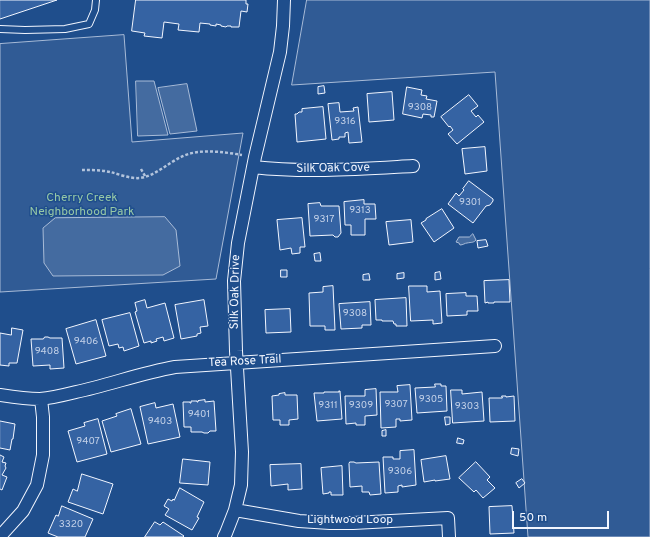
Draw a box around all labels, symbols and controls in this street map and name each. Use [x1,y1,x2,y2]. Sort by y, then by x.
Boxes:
house number: 9308 [408,102,432,114]
house number: 9316 [334,116,356,128]
street label: Silk Oak Cove [296,161,370,177]
park label: Cherry Creek Neighborhood Park [30,192,134,220]
house number: 9301 [459,197,481,209]
house number: 9313 [349,205,371,217]
house number: 9317 [314,214,334,226]
street label: Silk Oak Drive [228,254,244,330]
house number: 9308 [343,308,367,320]
house number: 9406 [74,336,98,348]
house number: 9408 [35,346,59,358]
street label: Tea Rose Trail [208,353,282,371]
house number: 9305 [419,394,443,406]
house number: 9307 [384,399,408,411]
house number: 9311 [318,400,338,412]
house number: 9309 [349,400,373,412]
house number: 9303 [455,401,479,413]
house number: 9401 [188,409,210,421]
house number: 9403 [148,416,172,428]
house number: 9407 [76,436,100,448]
house number: 9306 [388,466,412,478]
scale bar [514,503,611,529]
text: 50 m [519,510,547,526]
street label: Lightwood Loop [307,514,393,528]
house number: 3320 [59,519,83,531]

